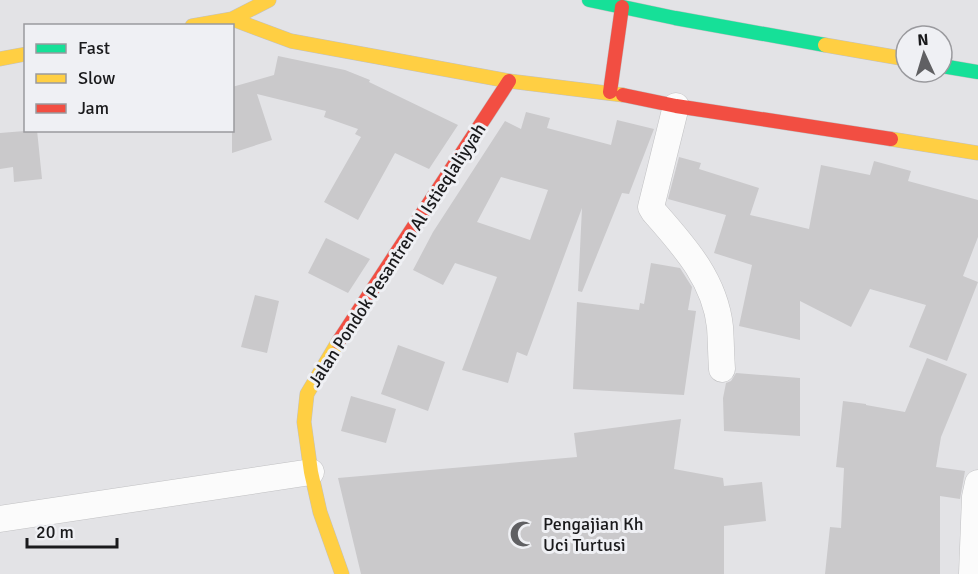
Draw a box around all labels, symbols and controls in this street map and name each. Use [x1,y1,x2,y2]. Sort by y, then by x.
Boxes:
legend [24,24,234,132]
north arrow [894,24,954,84]
text: N [917,30,929,50]
text: Fast [78,37,110,59]
text: Slow [78,67,115,89]
text: Jam [78,97,109,119]
street label: Jalan Pondok Pesantren Al Istieqlaliyyah [303,119,491,391]
scale bar [27,511,117,549]
place label: Pengajian Kh Uci Turtusi [543,513,644,556]
mosque icon: Pengajian Kh Uci Turtusi [508,519,538,549]
text: 20 m [36,521,74,543]

